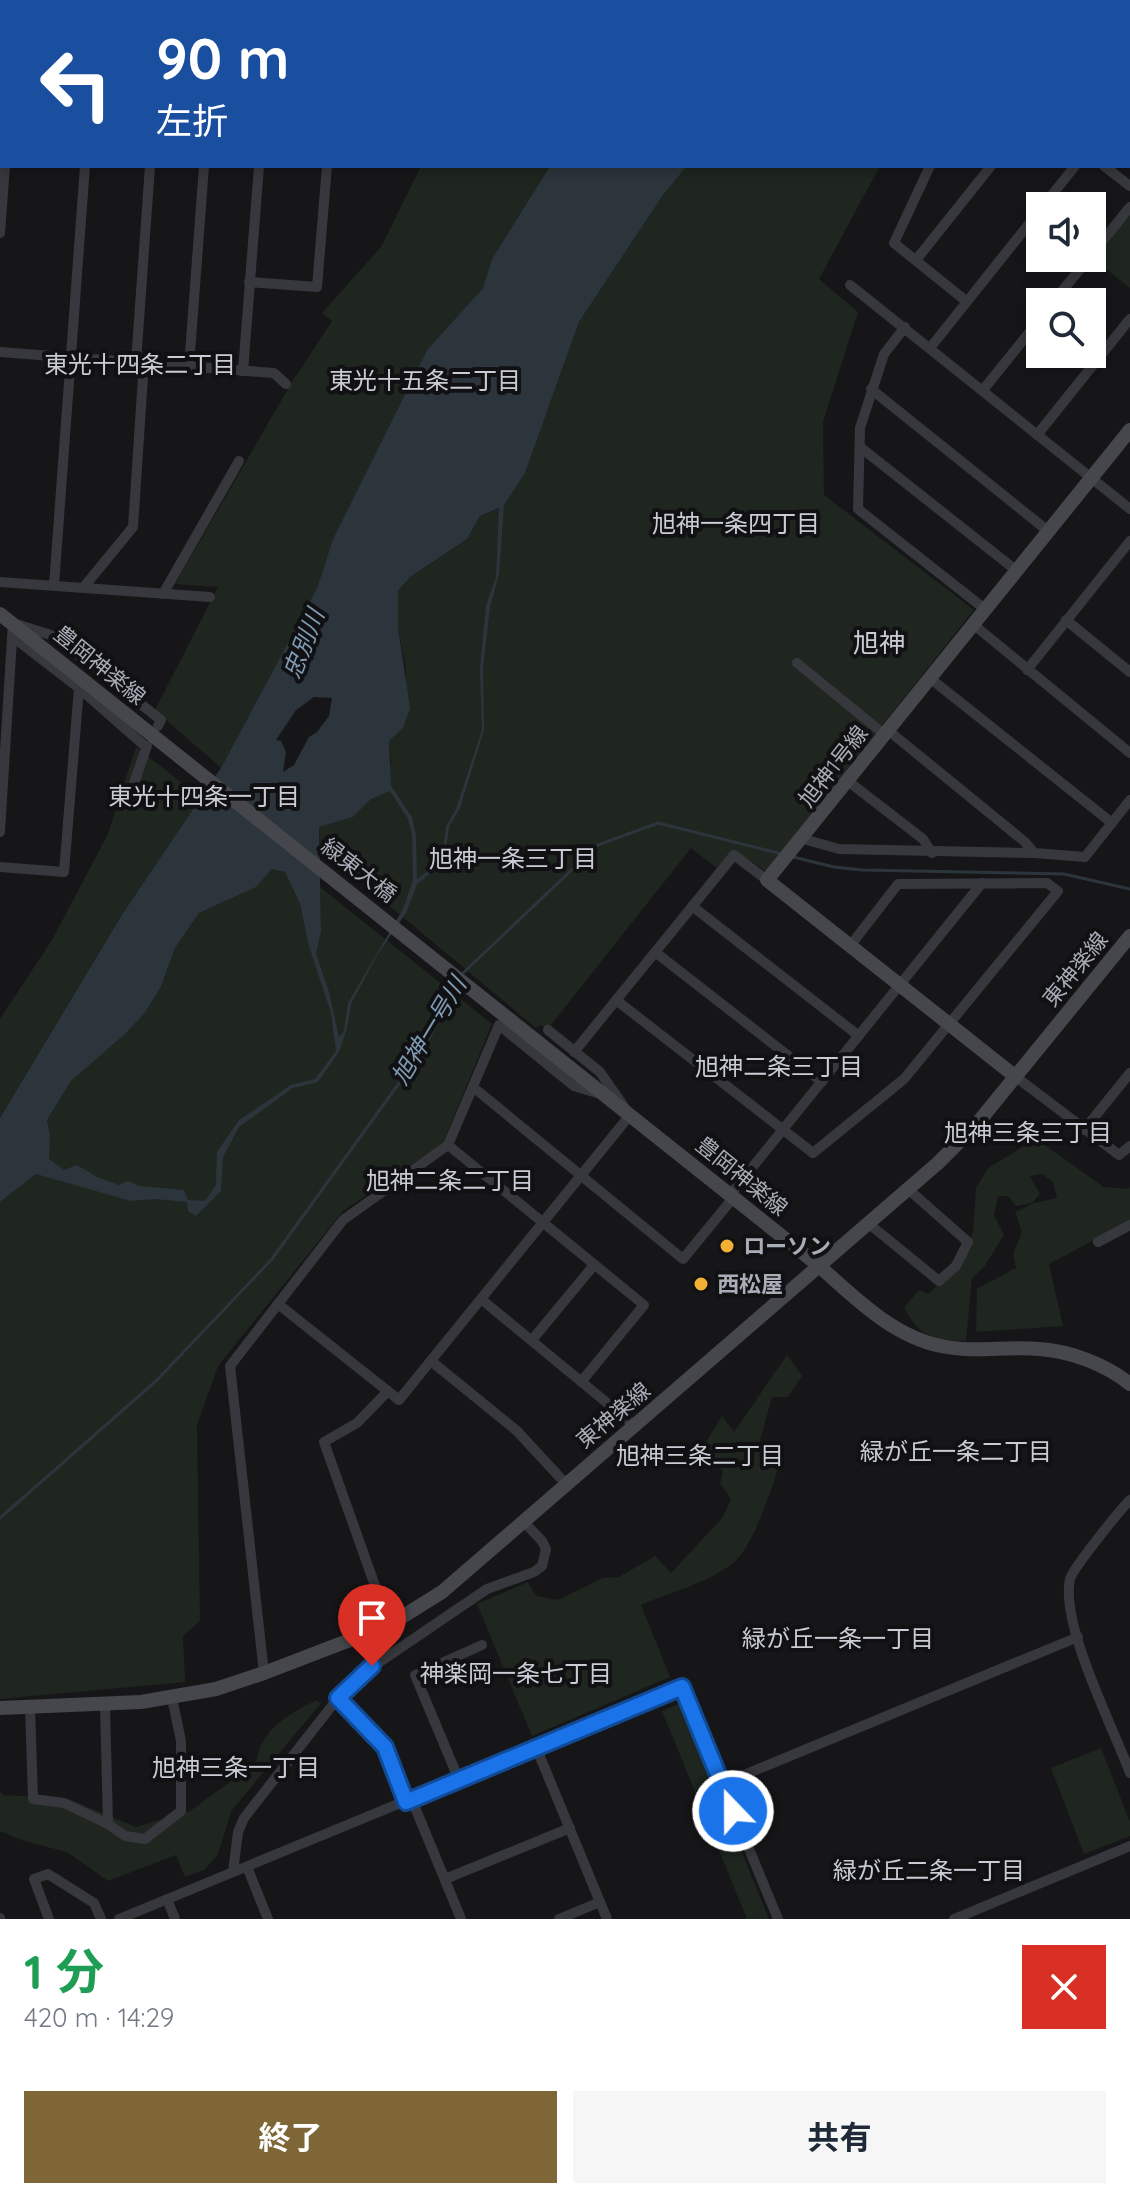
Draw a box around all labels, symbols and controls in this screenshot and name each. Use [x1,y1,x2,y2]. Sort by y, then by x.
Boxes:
text: 90 m [156,23,290,93]
icon: left [24,32,128,136]
text: 左折 [156,98,228,143]
map controls [1026,192,1106,368]
button: sound [1026,192,1106,272]
button: search [1026,288,1106,368]
district label: 東光十四条二丁目 [44,349,236,379]
district label: 東光十五条二丁目 [329,365,521,395]
district label: 旭神一条四丁目 [652,508,820,538]
water label: 忠別川 [276,602,331,683]
street label: 豊岡神楽線 [48,620,152,710]
district label: 旭神 [853,626,905,659]
street label: 旭神1号線 [792,720,874,812]
district label: 東光十四条一丁目 [108,781,300,811]
street label: 緑東大橋 [316,832,402,908]
district label: 旭神一条三丁目 [429,843,597,873]
street label: 東神楽線 [1036,926,1114,1012]
water label: 旭神一号川 [384,969,473,1090]
district label: 旭神二条三丁目 [695,1051,863,1081]
district label: 旭神三条三丁目 [944,1117,1112,1147]
street label: 豊岡神楽線 [690,1131,794,1221]
district label: 旭神二条二丁目 [366,1165,534,1195]
place label: ローソン [743,1232,831,1260]
marker: ローソン [718,1237,736,1255]
place label: 西松屋 [717,1270,783,1298]
marker: 西松屋 [692,1275,710,1293]
street label: 東神楽線 [570,1376,656,1454]
district label: 緑が丘一条二丁目 [860,1436,1052,1466]
district label: 旭神三条二丁目 [616,1440,784,1470]
pin [338,1584,406,1666]
icon: arrive [350,1596,394,1640]
district label: 緑が丘一条一丁目 [742,1623,934,1653]
district label: 神楽岡一条七丁目 [420,1658,612,1688]
district label: 旭神三条一丁目 [152,1752,320,1782]
position arrow [691,1769,775,1853]
district label: 緑が丘二条一丁目 [833,1855,1025,1885]
text: 1 分 [24,1941,104,2001]
button: close [1022,1945,1106,2029]
text: 420 m · 14:29 [24,2001,174,2034]
button: 終了 [24,2091,557,2183]
button: 共有 [573,2091,1106,2183]

